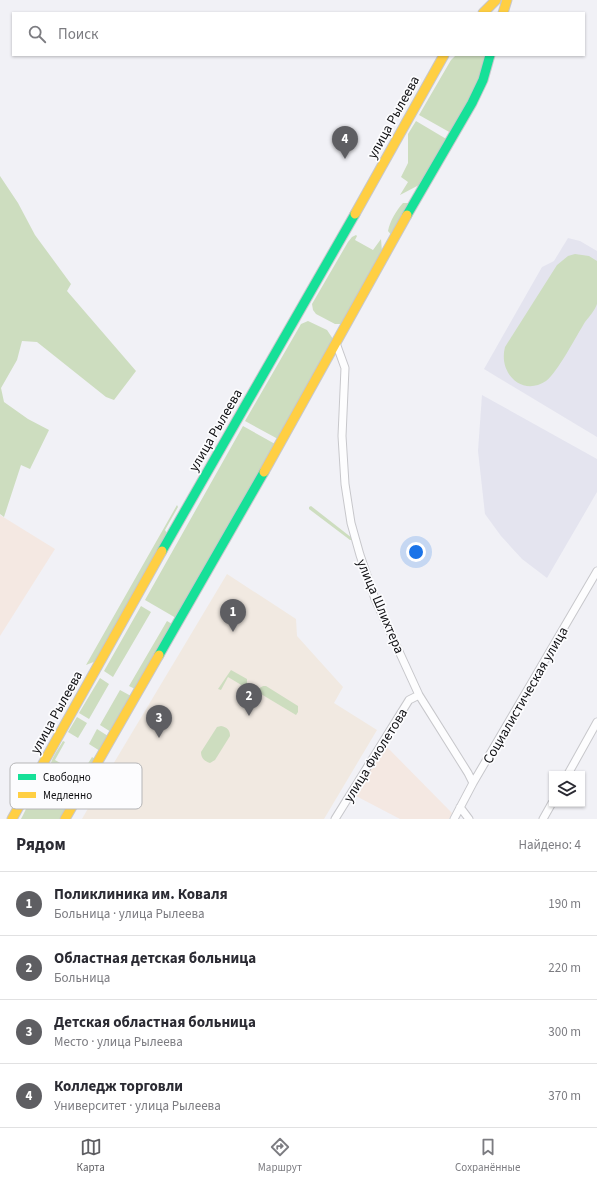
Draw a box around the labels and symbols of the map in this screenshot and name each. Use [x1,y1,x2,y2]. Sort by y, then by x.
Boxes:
street label: улица Рылеева [363,72,425,163]
pin: 4 [332,126,358,159]
street label: улица Рылеева [184,386,248,475]
your location [406,542,426,562]
street label: улица Шлихтера [351,556,409,657]
pin: 1 [220,599,246,632]
street label: Социалистическая улица [478,623,573,768]
street label: улица Рылеева [26,667,88,758]
pin: 2 [236,683,262,716]
pin: 3 [146,705,172,738]
street label: улица Фиолетова [339,705,413,806]
legend [10,763,142,809]
text: Свободно [43,770,91,785]
text: Медленно [43,788,92,803]

